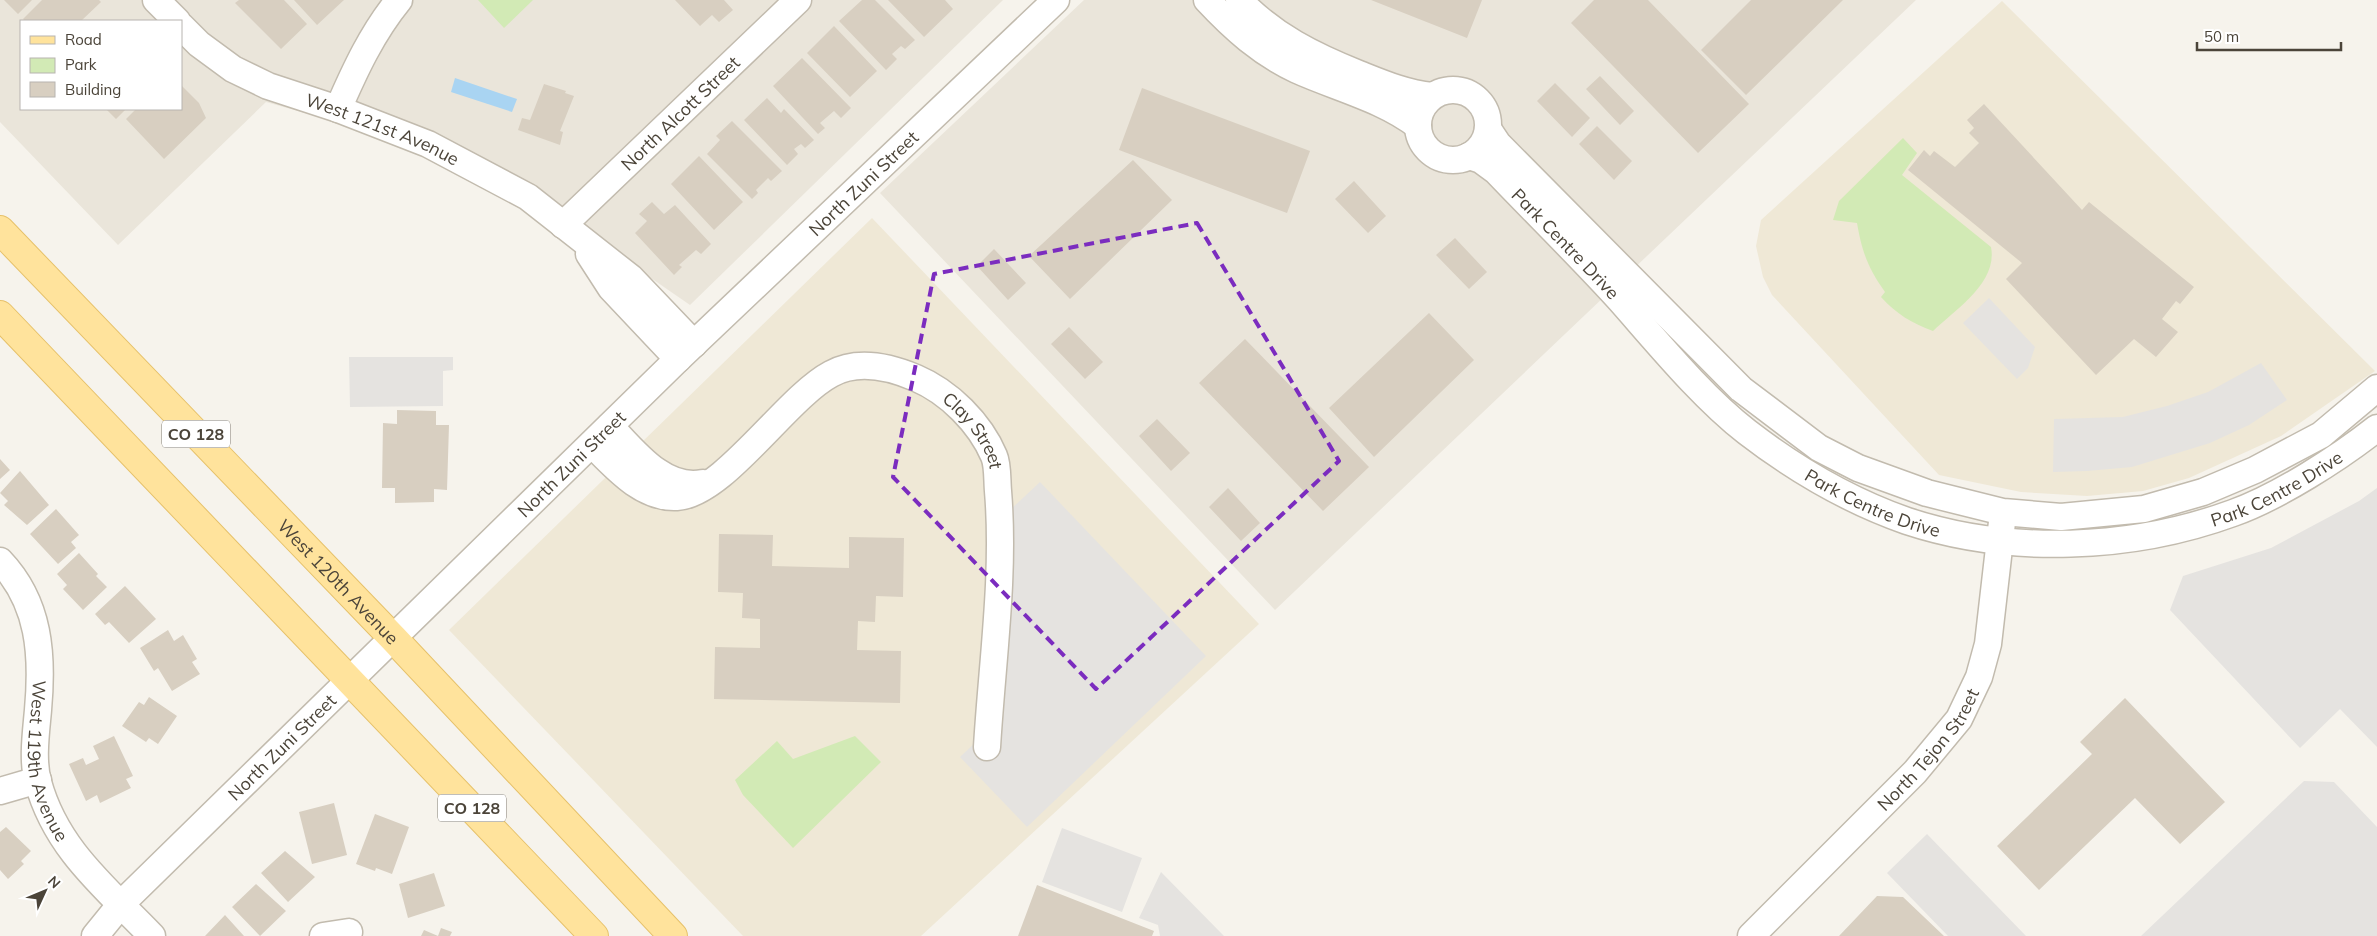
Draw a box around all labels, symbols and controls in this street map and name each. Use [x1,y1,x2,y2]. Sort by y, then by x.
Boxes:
legend [20,20,182,110]
scale bar [2197,20,2341,52]
text: 50 m [2204,27,2239,46]
text: Road [65,30,102,49]
street label: North Alcott Street [616,51,744,175]
text: Park [65,55,97,74]
text: Building [65,80,121,99]
street label: West 121st Avenue [303,88,463,170]
street label: North Zuni Street [804,126,923,241]
street label: Park Centre Drive [1507,183,1625,304]
street label: Clay Street [938,386,1008,470]
street label: North Zuni Street [512,405,630,522]
road number: CO 128 [162,420,230,448]
street label: Park Centre Drive [2208,445,2347,531]
street label: Park Centre Drive [1801,463,1943,542]
street label: West 120th Avenue [273,514,404,649]
street label: West 119th Avenue [23,680,74,846]
street label: North Tejon Street [1872,684,1983,815]
street label: North Zuni Street [223,689,341,805]
road number: CO 128 [438,794,506,821]
north arrow [20,866,70,916]
text: N [44,872,64,892]

